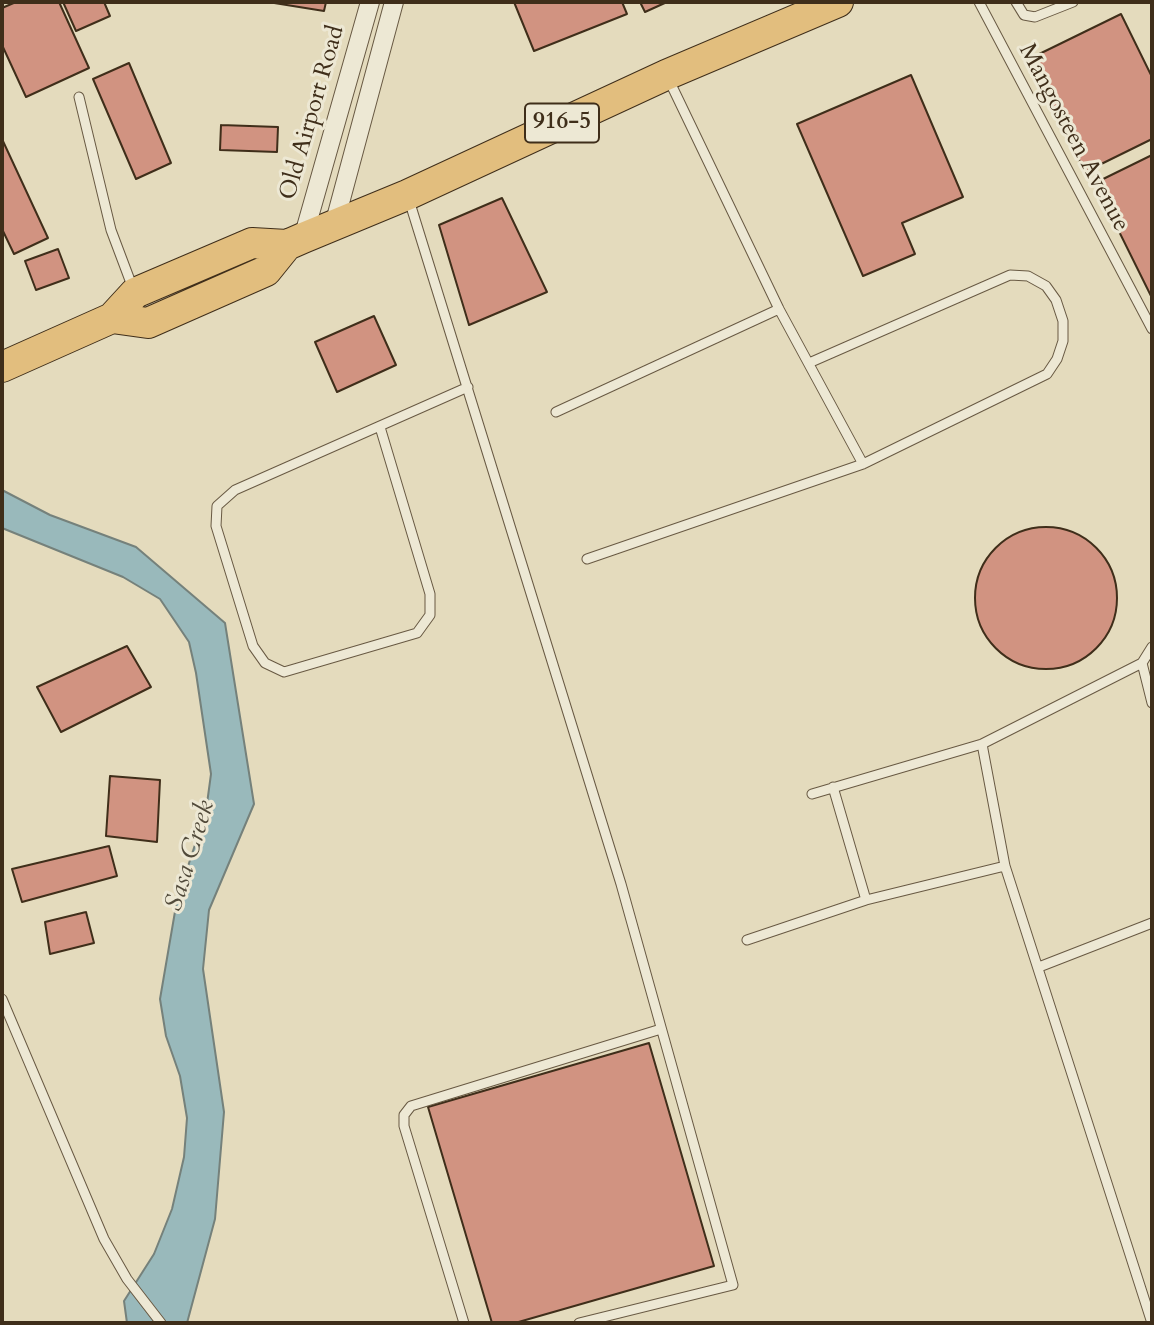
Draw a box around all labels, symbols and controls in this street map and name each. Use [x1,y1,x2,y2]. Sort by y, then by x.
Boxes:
street label: Old Airport Road [274,23,352,203]
street label: Mangosteen Avenue [1011,39,1135,237]
road number: 916-5 [525,104,599,142]
water label: Sasa Creek [159,797,223,915]

